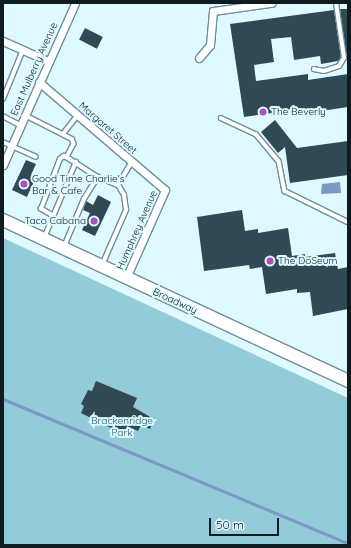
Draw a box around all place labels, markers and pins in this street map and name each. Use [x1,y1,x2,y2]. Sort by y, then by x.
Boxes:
place label: The Beverly [271,106,326,118]
marker: The Beverly [258,107,268,117]
place label: Good Time Charlie's Bar & Cafe [32,172,124,196]
marker: Good Time Charlie's Bar & Cafe [19,179,29,189]
place label: Taco Cabana [24,215,86,227]
marker: Taco Cabana [89,216,99,226]
place label: The DoSeum [278,255,337,267]
marker: The DoSeum [265,256,275,266]

